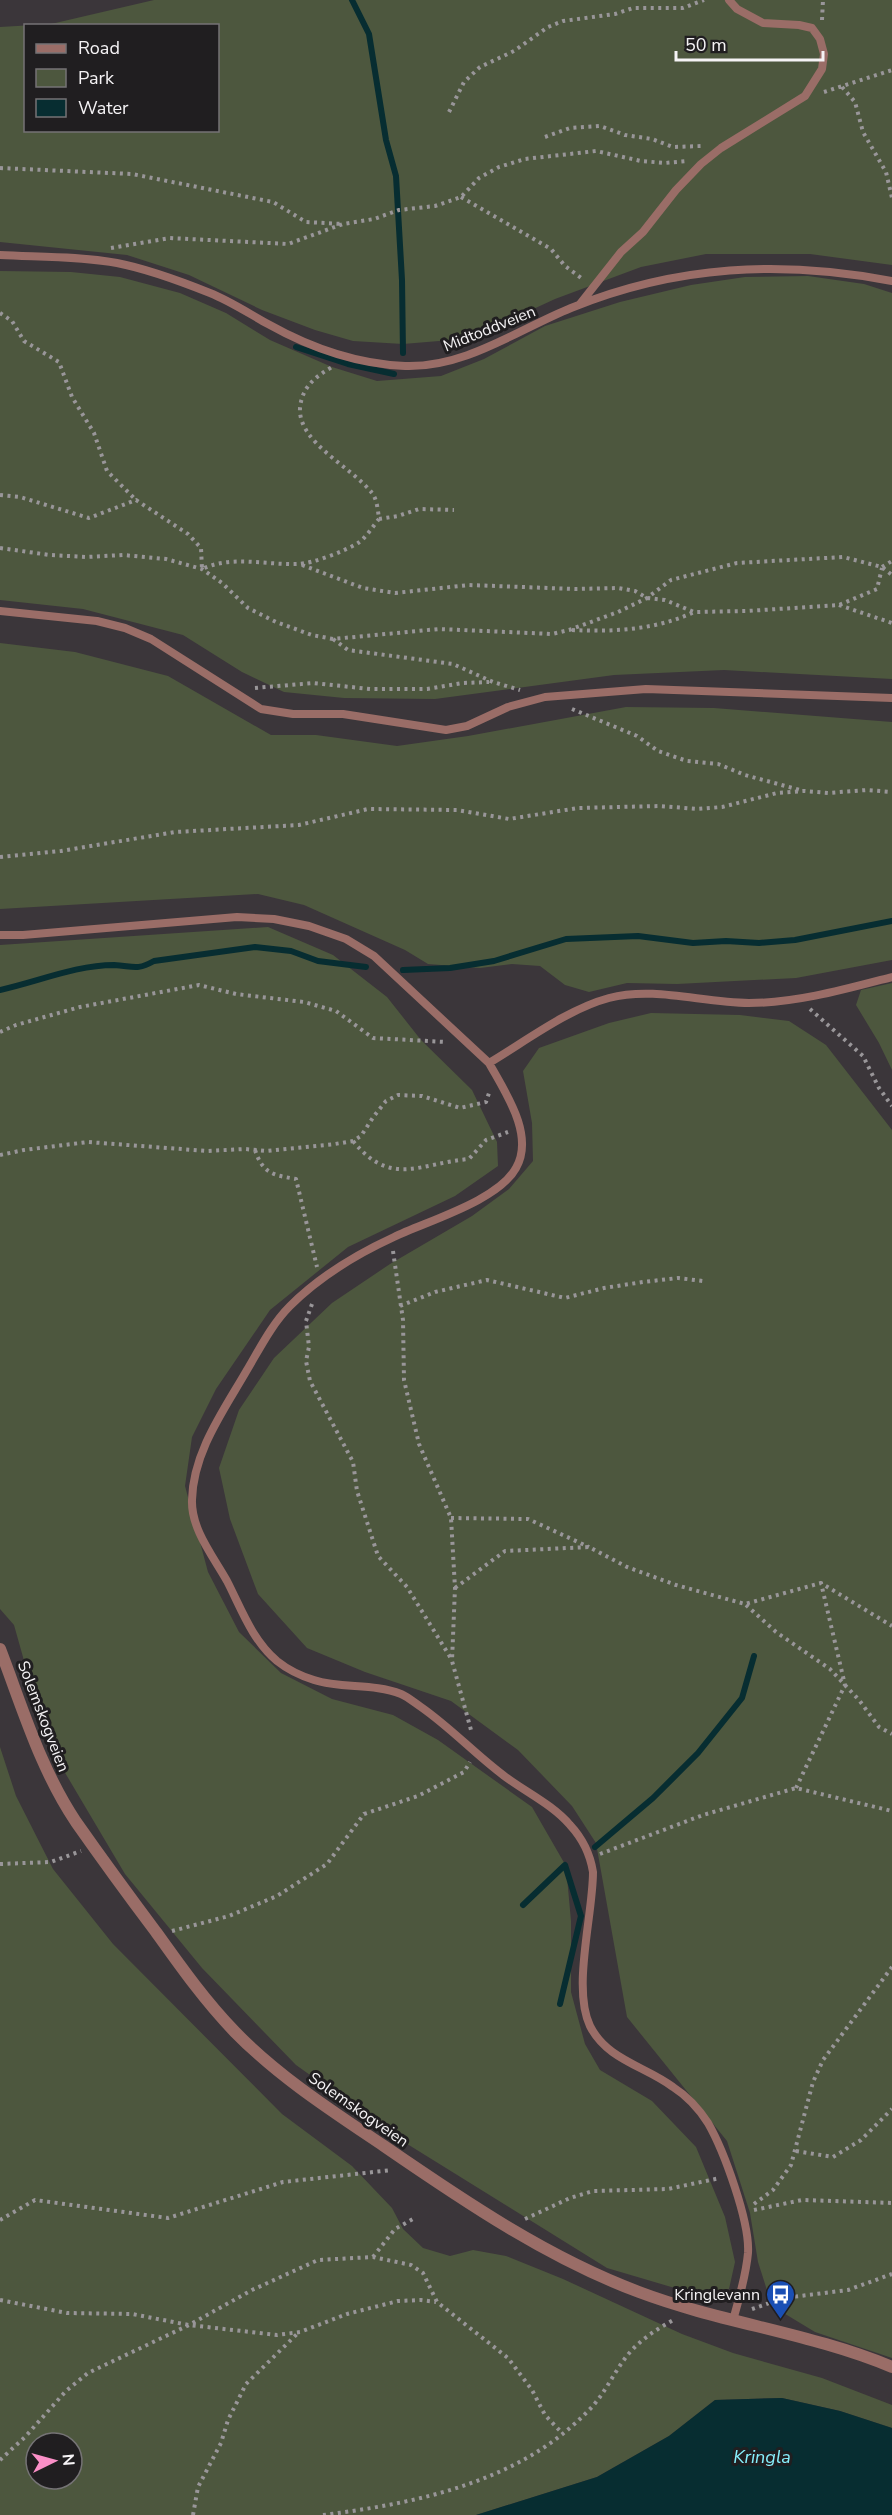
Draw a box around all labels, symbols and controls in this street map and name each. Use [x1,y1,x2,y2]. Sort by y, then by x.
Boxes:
legend [24,24,219,132]
scale bar [676,24,823,62]
text: 50 m [685,33,727,57]
text: Road [78,36,120,60]
text: Park [78,66,115,90]
text: Water [78,96,129,120]
street label: Midtoddveien [440,300,539,357]
street label: Solemskogveien [12,1658,74,1775]
street label: Solemskogveien [304,2067,413,2152]
bus stop icon: Kringlevann [765,2278,797,2320]
place label: Kringlevann [674,2284,760,2306]
north arrow [24,2431,84,2491]
water label: Kringla [733,2445,791,2469]
text: N [56,2453,79,2467]

